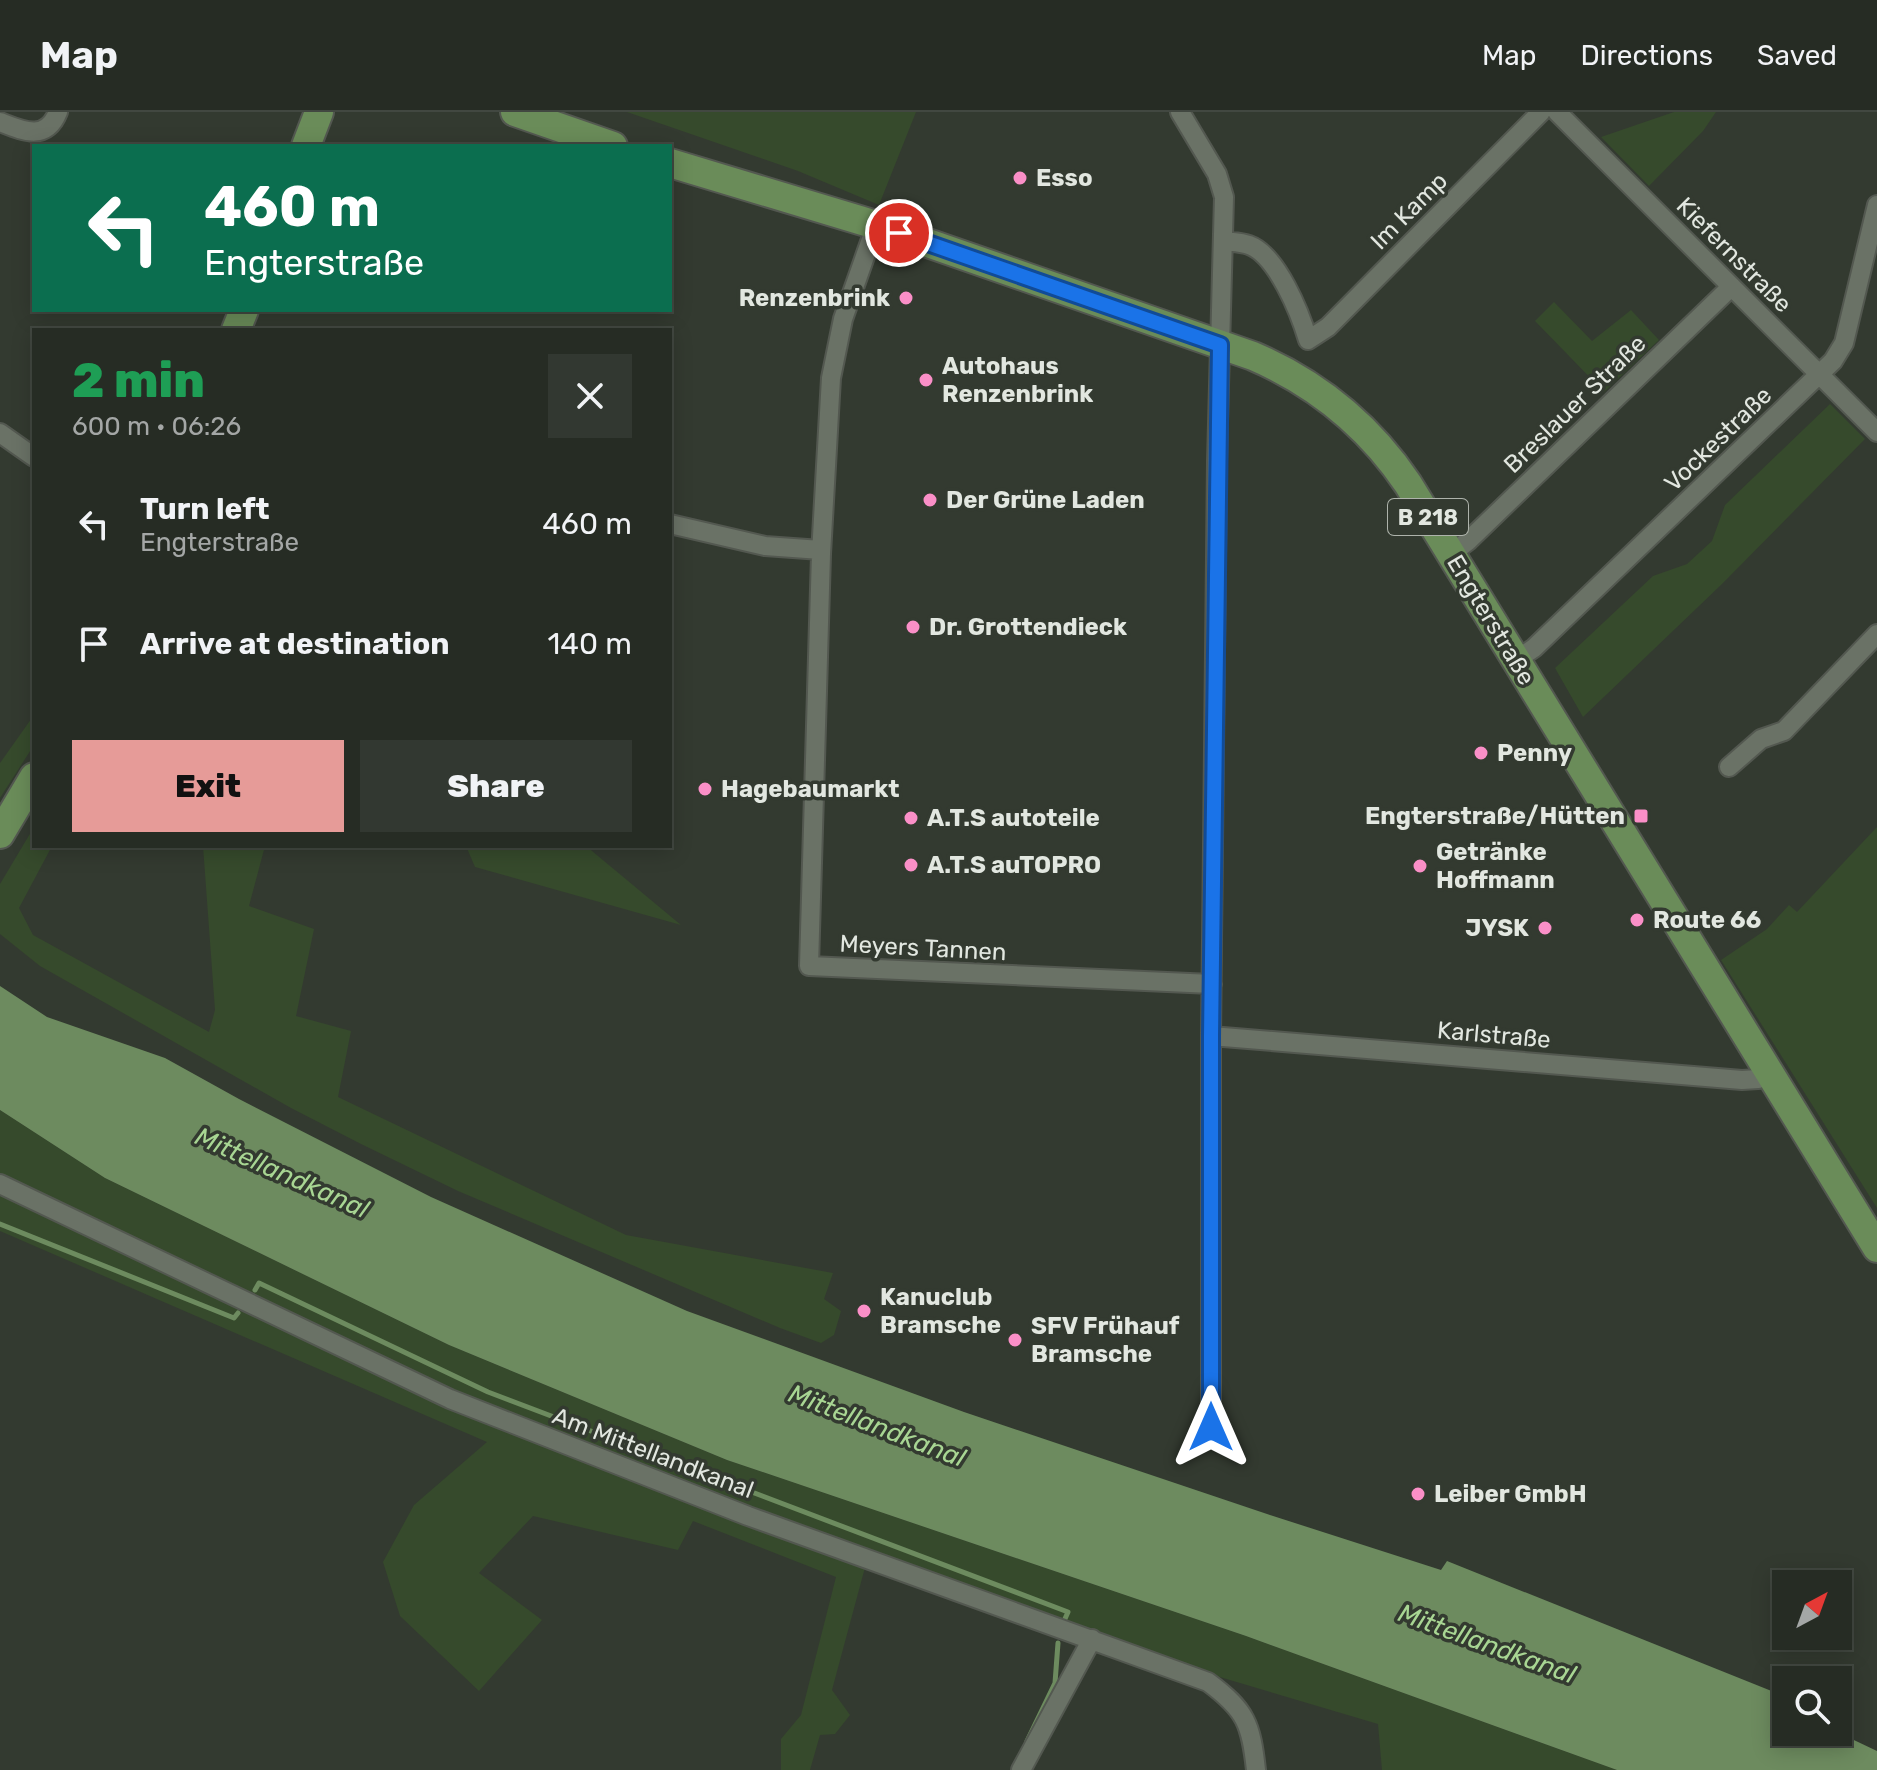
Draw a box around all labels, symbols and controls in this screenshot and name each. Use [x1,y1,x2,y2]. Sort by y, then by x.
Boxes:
text: Map [40,32,118,78]
text: Map [1482,39,1536,72]
text: Directions [1580,39,1713,72]
text: Saved [1757,39,1837,72]
place label: Esso [1036,164,1093,192]
street label: Im Kamp [1365,167,1453,255]
marker: Esso [1011,169,1029,187]
text: 460 m [204,174,380,240]
icon: left [72,176,176,280]
street label: Kiefernstraße [1671,192,1797,318]
pin [865,199,933,267]
icon: arrive [877,211,921,255]
text: Engterstraße [204,241,424,284]
place label: Renzenbrink [739,284,890,312]
marker: Renzenbrink [897,289,915,307]
street label: Breslauer Straße [1498,329,1652,479]
text: 2 min [72,352,205,409]
place label: Autohaus Renzenbrink [942,352,1093,408]
button: close [548,354,632,438]
marker: Autohaus Renzenbrink [917,371,935,389]
street label: Vockestraße [1659,381,1777,497]
text: 600 m · 06:26 [72,411,241,442]
place label: Der Grüne Laden [946,486,1145,514]
text: Turn left [140,491,270,527]
marker: Der Grüne Laden [921,491,939,509]
road number: B 218 [1388,499,1468,535]
icon: left [72,502,116,546]
text: 460 m [542,506,632,542]
text: Engterstraße [140,527,299,558]
street label: Engterstraße [1441,550,1541,690]
place label: Dr. Grottendieck [929,613,1127,641]
marker: Dr. Grottendieck [904,618,922,636]
icon: arrive [72,622,116,666]
text: Arrive at destination [140,626,450,662]
text: 140 m [547,626,632,662]
place label: Penny [1497,739,1572,767]
button: Exit [72,740,344,832]
button: Share [360,740,632,832]
marker: Penny [1472,744,1490,762]
place label: Hagebaumarkt [721,775,900,803]
marker: Hagebaumarkt [696,780,714,798]
place label: Engterstraße/Hütten [1365,802,1625,830]
place label: A.T.S autoteile [927,804,1100,832]
marker: Engterstraße/Hütten [1632,807,1650,825]
marker: A.T.S autoteile [902,809,920,827]
place label: Getränke Hoffmann [1436,838,1555,894]
place label: A.T.S auTOPRO [927,851,1101,879]
marker: A.T.S auTOPRO [902,856,920,874]
marker: Getränke Hoffmann [1411,857,1429,875]
place label: Route 66 [1653,906,1761,934]
marker: Route 66 [1628,911,1646,929]
place label: JYSK [1465,914,1529,942]
marker: JYSK [1536,919,1554,937]
street label: Meyers Tannen [839,930,1007,966]
street label: Karlstraße [1436,1016,1552,1054]
water label: Mittellandkanal [190,1121,374,1225]
place label: Kanuclub Bramsche [880,1283,1001,1339]
marker: Kanuclub Bramsche [855,1302,873,1320]
place label: SFV Frühauf Bramsche [1031,1312,1180,1368]
marker: SFV Frühauf Bramsche [1006,1331,1024,1349]
water label: Mittellandkanal [784,1378,970,1474]
position arrow [1169,1385,1253,1469]
street label: Am Mittellandkanal [548,1402,758,1504]
place label: Leiber GmbH [1434,1480,1587,1508]
marker: Leiber GmbH [1409,1485,1427,1503]
north arrow [1772,1570,1852,1650]
map controls [1772,1570,1852,1746]
water label: Mittellandkanal [1394,1598,1581,1691]
button: search [1772,1666,1852,1746]

